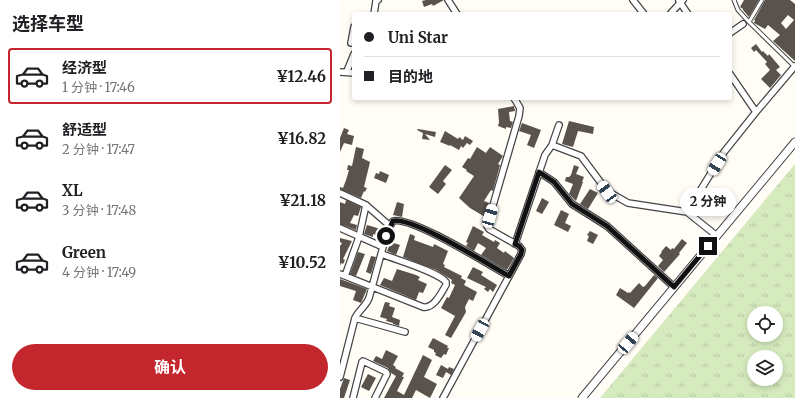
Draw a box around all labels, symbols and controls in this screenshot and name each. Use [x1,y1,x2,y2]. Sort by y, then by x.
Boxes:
text: 选择车型 [12,12,84,35]
text: Uni Star [388,28,448,47]
icon: car [14,58,50,94]
text: 经济型 [62,58,107,77]
text: ¥12.46 [276,67,326,86]
text: 目的地 [388,67,433,86]
text: 1 分钟 · 17:46 [62,79,135,96]
icon: car [14,120,50,156]
text: 舒适型 [62,120,107,139]
text: ¥16.82 [277,129,326,148]
text: 2 分钟 · 17:47 [62,141,135,158]
car [706,151,728,177]
car [595,179,619,205]
text: XL [62,181,83,200]
icon: car [14,182,50,218]
callout: 2 分钟 [680,188,736,216]
text: ¥21.18 [279,191,326,210]
text: 2 分钟 [690,193,726,210]
text: 3 分钟 · 17:48 [62,202,136,219]
car [481,203,499,229]
route start [377,227,395,245]
route end [699,237,717,255]
text: Green [62,243,106,262]
icon: car [14,244,50,280]
text: ¥10.52 [278,253,326,272]
text: 4 分钟 · 17:49 [62,264,136,281]
map controls [747,306,783,386]
button: locate [747,306,783,342]
car [469,317,491,343]
car [616,330,640,356]
button: 确认 [12,344,328,390]
button: layers [747,350,783,386]

